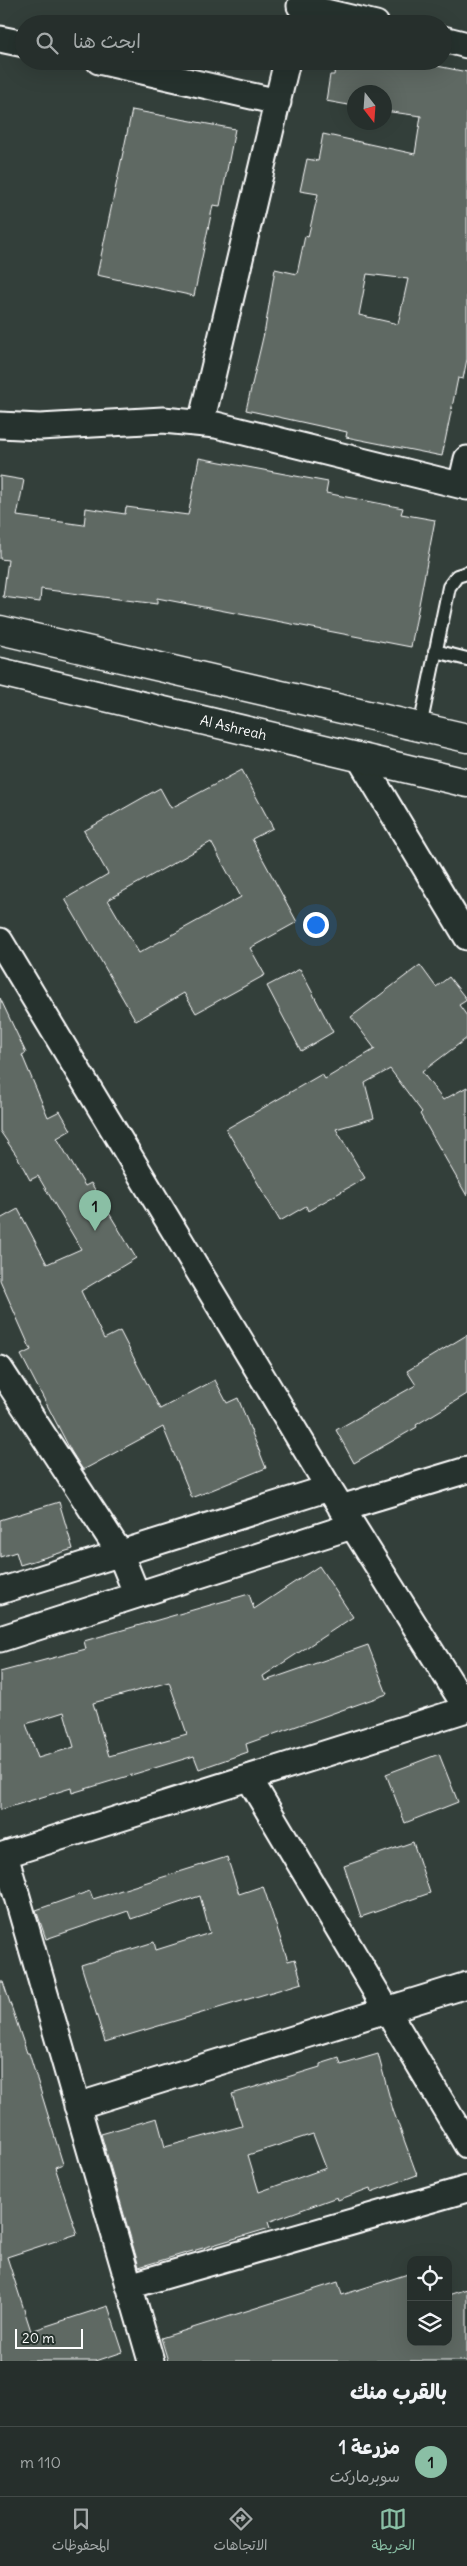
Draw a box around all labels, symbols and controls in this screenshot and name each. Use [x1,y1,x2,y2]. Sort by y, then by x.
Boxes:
search box [15,15,452,70]
icon: search [33,29,61,57]
text: ابحث هنا [73,29,141,53]
north arrow [347,85,392,130]
street label: Al Ashreah [198,711,269,744]
your location [303,912,329,938]
pin: 1 [79,1190,111,1231]
map controls [407,2256,452,2346]
button: locate [407,2256,452,2301]
button: layers [407,2301,452,2346]
scale bar [15,2326,82,2349]
text: 20 m [22,2329,55,2347]
text: بالقرب منك [350,2378,447,2405]
text: مزرعة 1 [339,2435,400,2459]
text: 110 m [20,2452,61,2472]
text: 1 [428,2452,434,2472]
text: سوبرماركت [330,2466,400,2486]
tab: المحفوظات [52,2505,110,2558]
tab: الاتجاهات [213,2505,268,2558]
tab: الخريطة [371,2505,415,2558]

